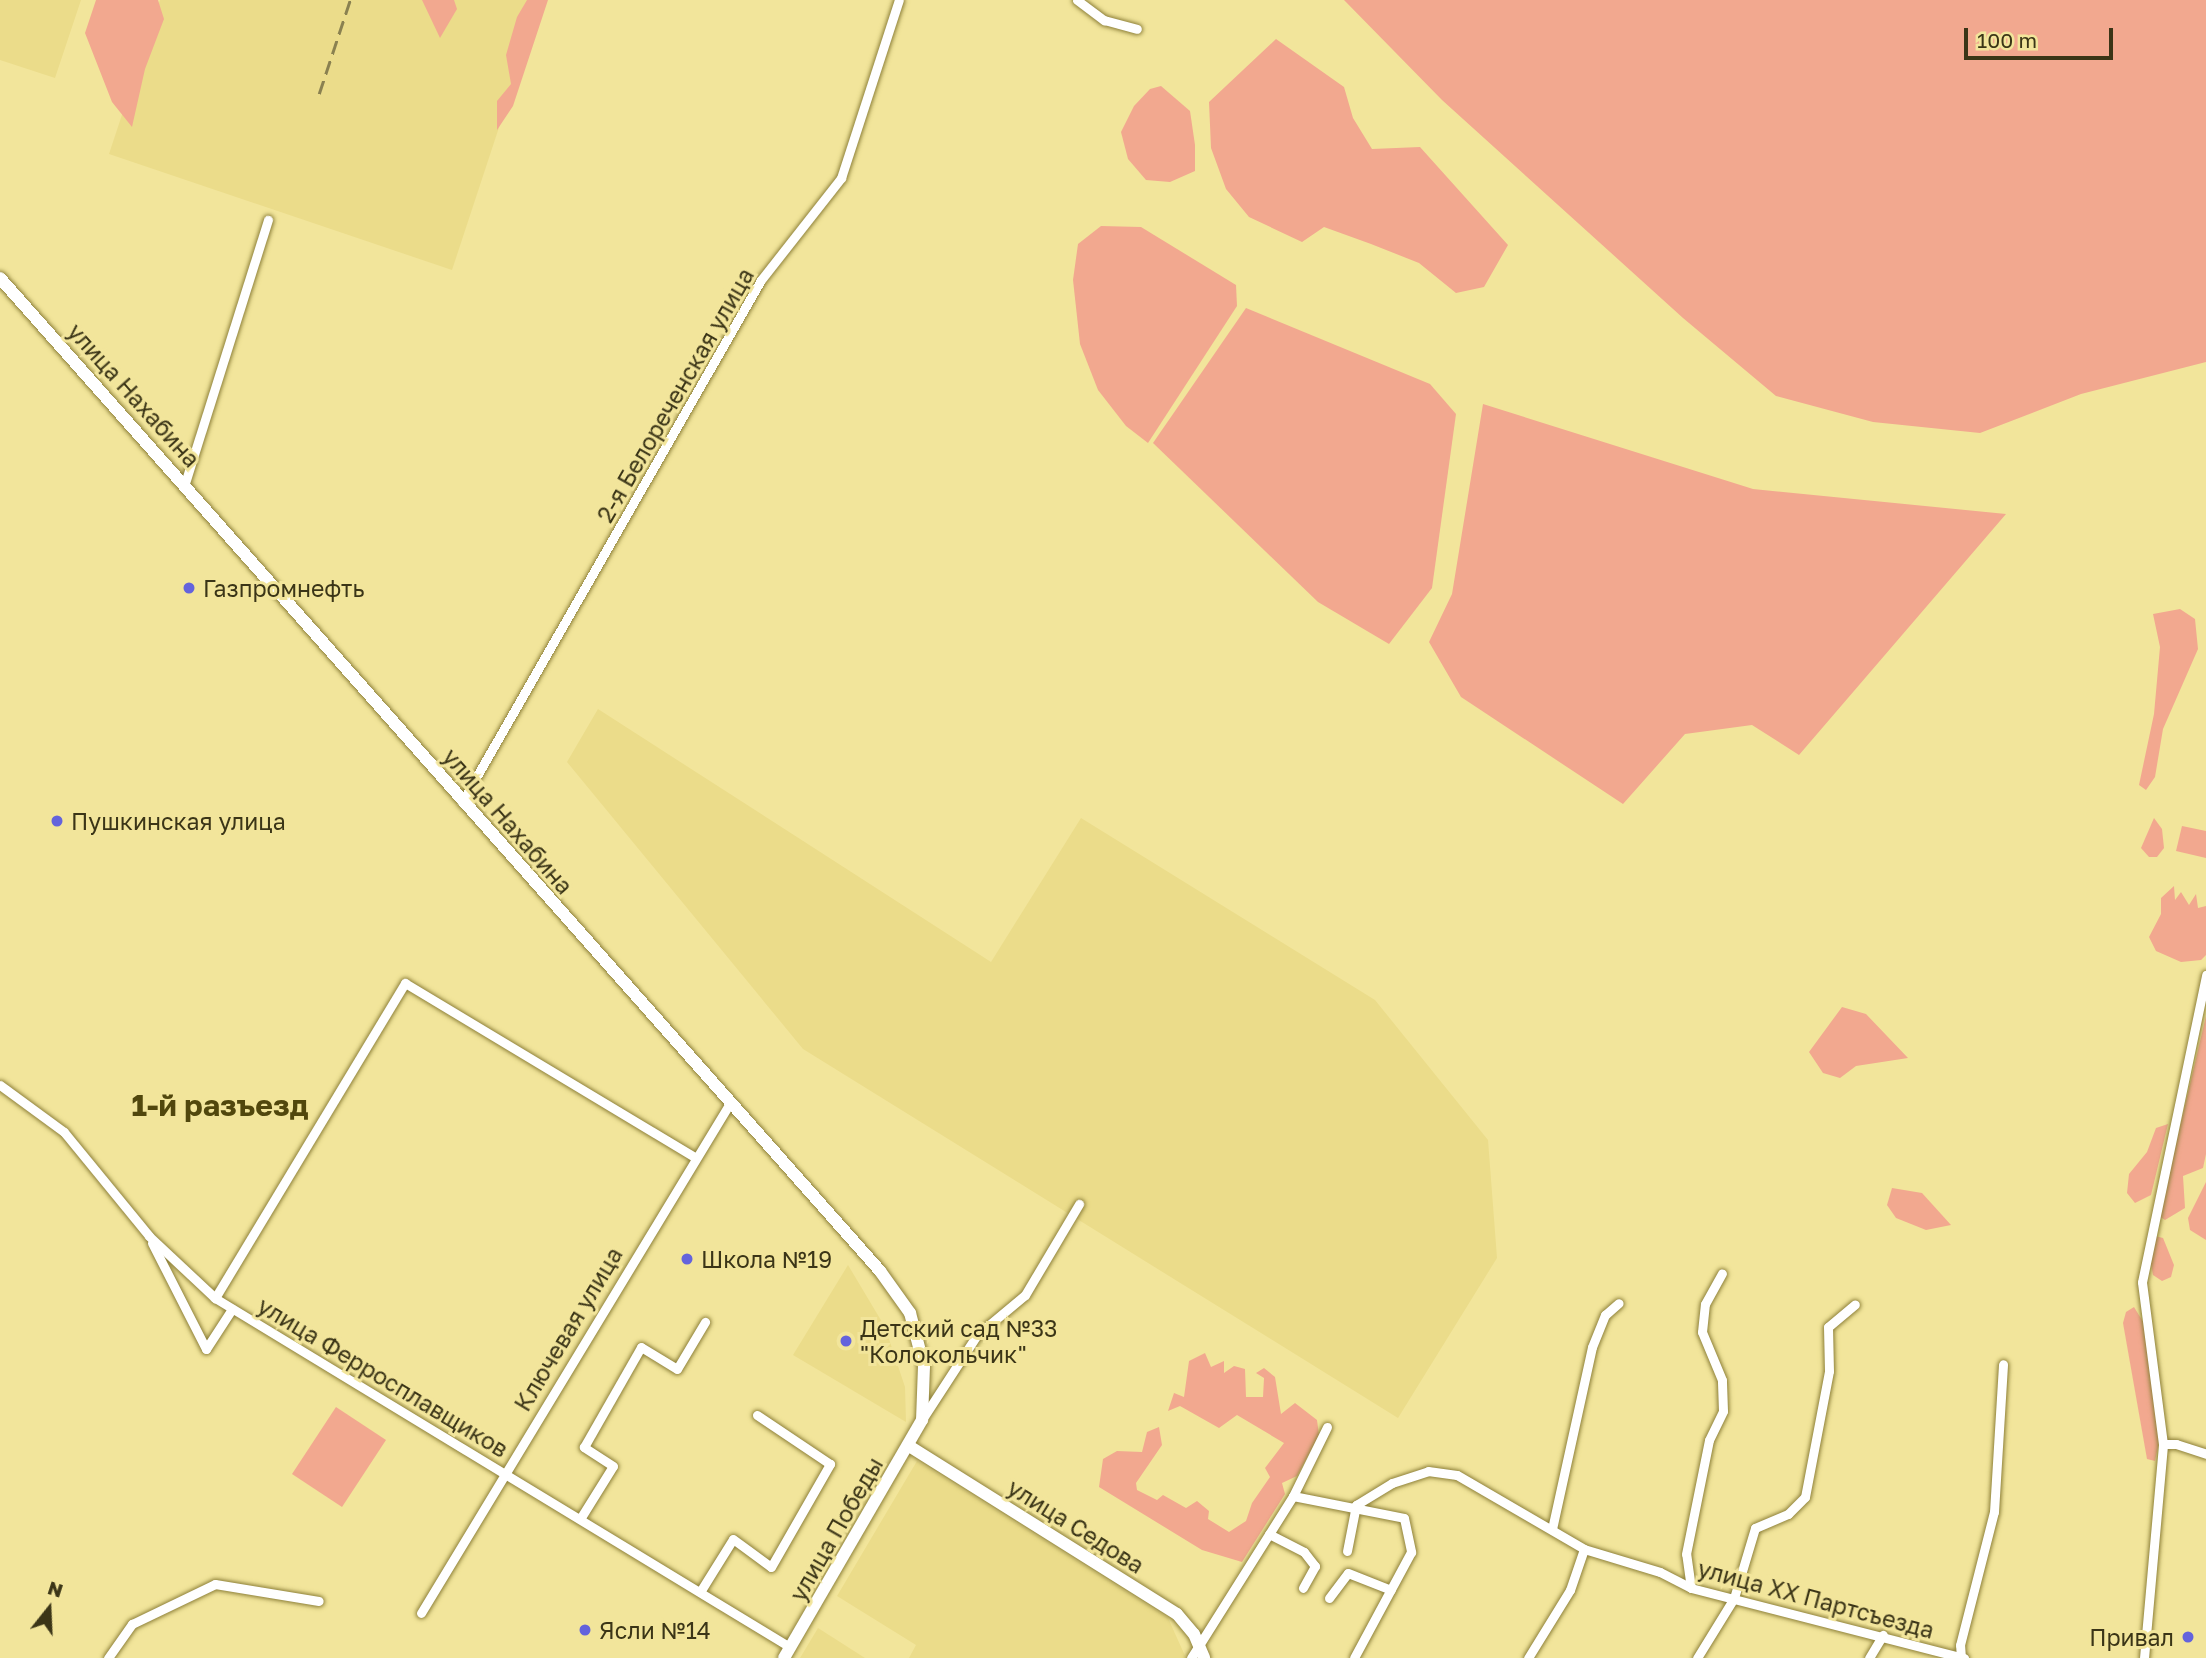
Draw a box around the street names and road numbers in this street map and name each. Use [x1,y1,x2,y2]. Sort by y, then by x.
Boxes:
street label: 2-я Белореченская улица [591,263,759,527]
street label: улица Нахабина [62,317,206,473]
street label: улица Нахабина [437,743,579,899]
street label: Ключевая улица [508,1242,628,1416]
street label: улица Ферросплавщиков [253,1291,513,1463]
street label: улица Победы [784,1452,888,1606]
street label: улица Седова [1003,1473,1149,1579]
street label: улица XX Партсъезда [1695,1554,1937,1644]

